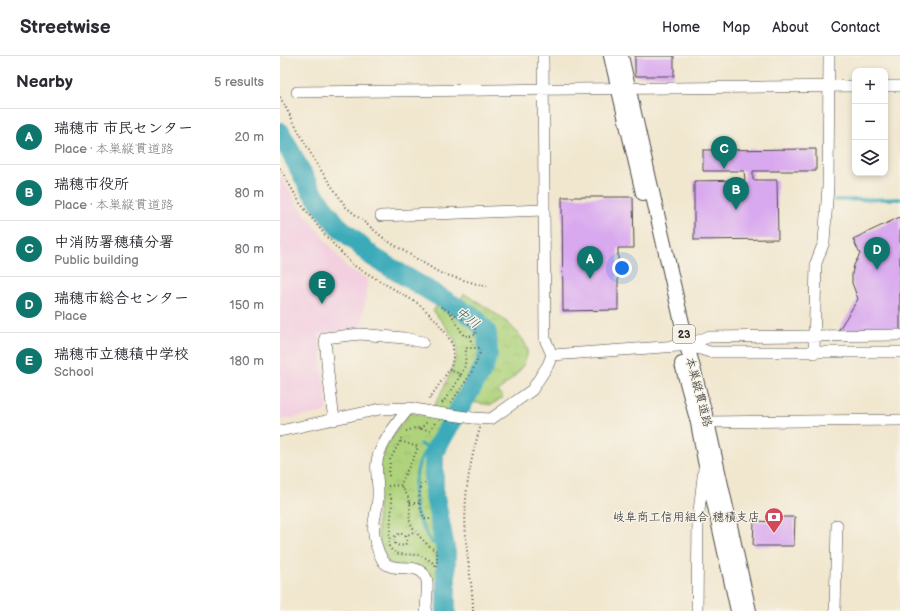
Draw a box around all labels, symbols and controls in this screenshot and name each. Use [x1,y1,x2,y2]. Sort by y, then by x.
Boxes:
text: Streetwise [20,16,111,39]
text: Home [662,19,700,36]
text: Map [722,19,750,36]
text: About [772,19,809,36]
text: Contact [831,19,880,36]
map controls [852,68,888,176]
button: + [852,68,888,104]
text: Nearby [16,72,73,92]
text: 5 results [214,74,264,90]
button: − [852,104,888,140]
text: 瑞穂市 市民センター [54,119,193,138]
text: A [25,129,33,145]
text: 20 m [234,129,264,145]
pin: C [711,136,737,169]
button: layers [852,140,888,176]
text: Place · 本巣縦貫道路 [54,141,173,157]
text: 瑞穂市役所 [54,175,129,194]
pin: B [723,177,749,210]
text: B [24,185,34,201]
text: 80 m [235,185,264,201]
text: Place · 本巣縦貫道路 [54,197,173,213]
text: 中消防署穂積分署 [54,233,174,252]
pin: D [864,237,890,270]
text: C [24,241,34,257]
text: 80 m [235,241,264,257]
pin: A [577,246,603,279]
text: Public building [54,252,139,268]
your location [612,258,632,278]
pin: E [309,271,335,304]
text: 瑞穂市総合センター [54,289,189,308]
text: D [24,297,34,313]
text: 150 m [230,297,264,313]
water label: 中川 [452,303,483,332]
text: Place [54,308,87,324]
road number: 23 [673,325,695,343]
text: 瑞穂市立穂積中学校 [54,345,189,364]
text: E [25,353,33,369]
text: 180 m [229,353,264,369]
street label: 本巣縦貫道路 [682,355,715,429]
text: School [54,364,94,380]
bank icon: 岐阜商工信用組合 穂積支店 [763,506,785,534]
place label: 岐阜商工信用組合 穂積支店 [613,510,760,525]

